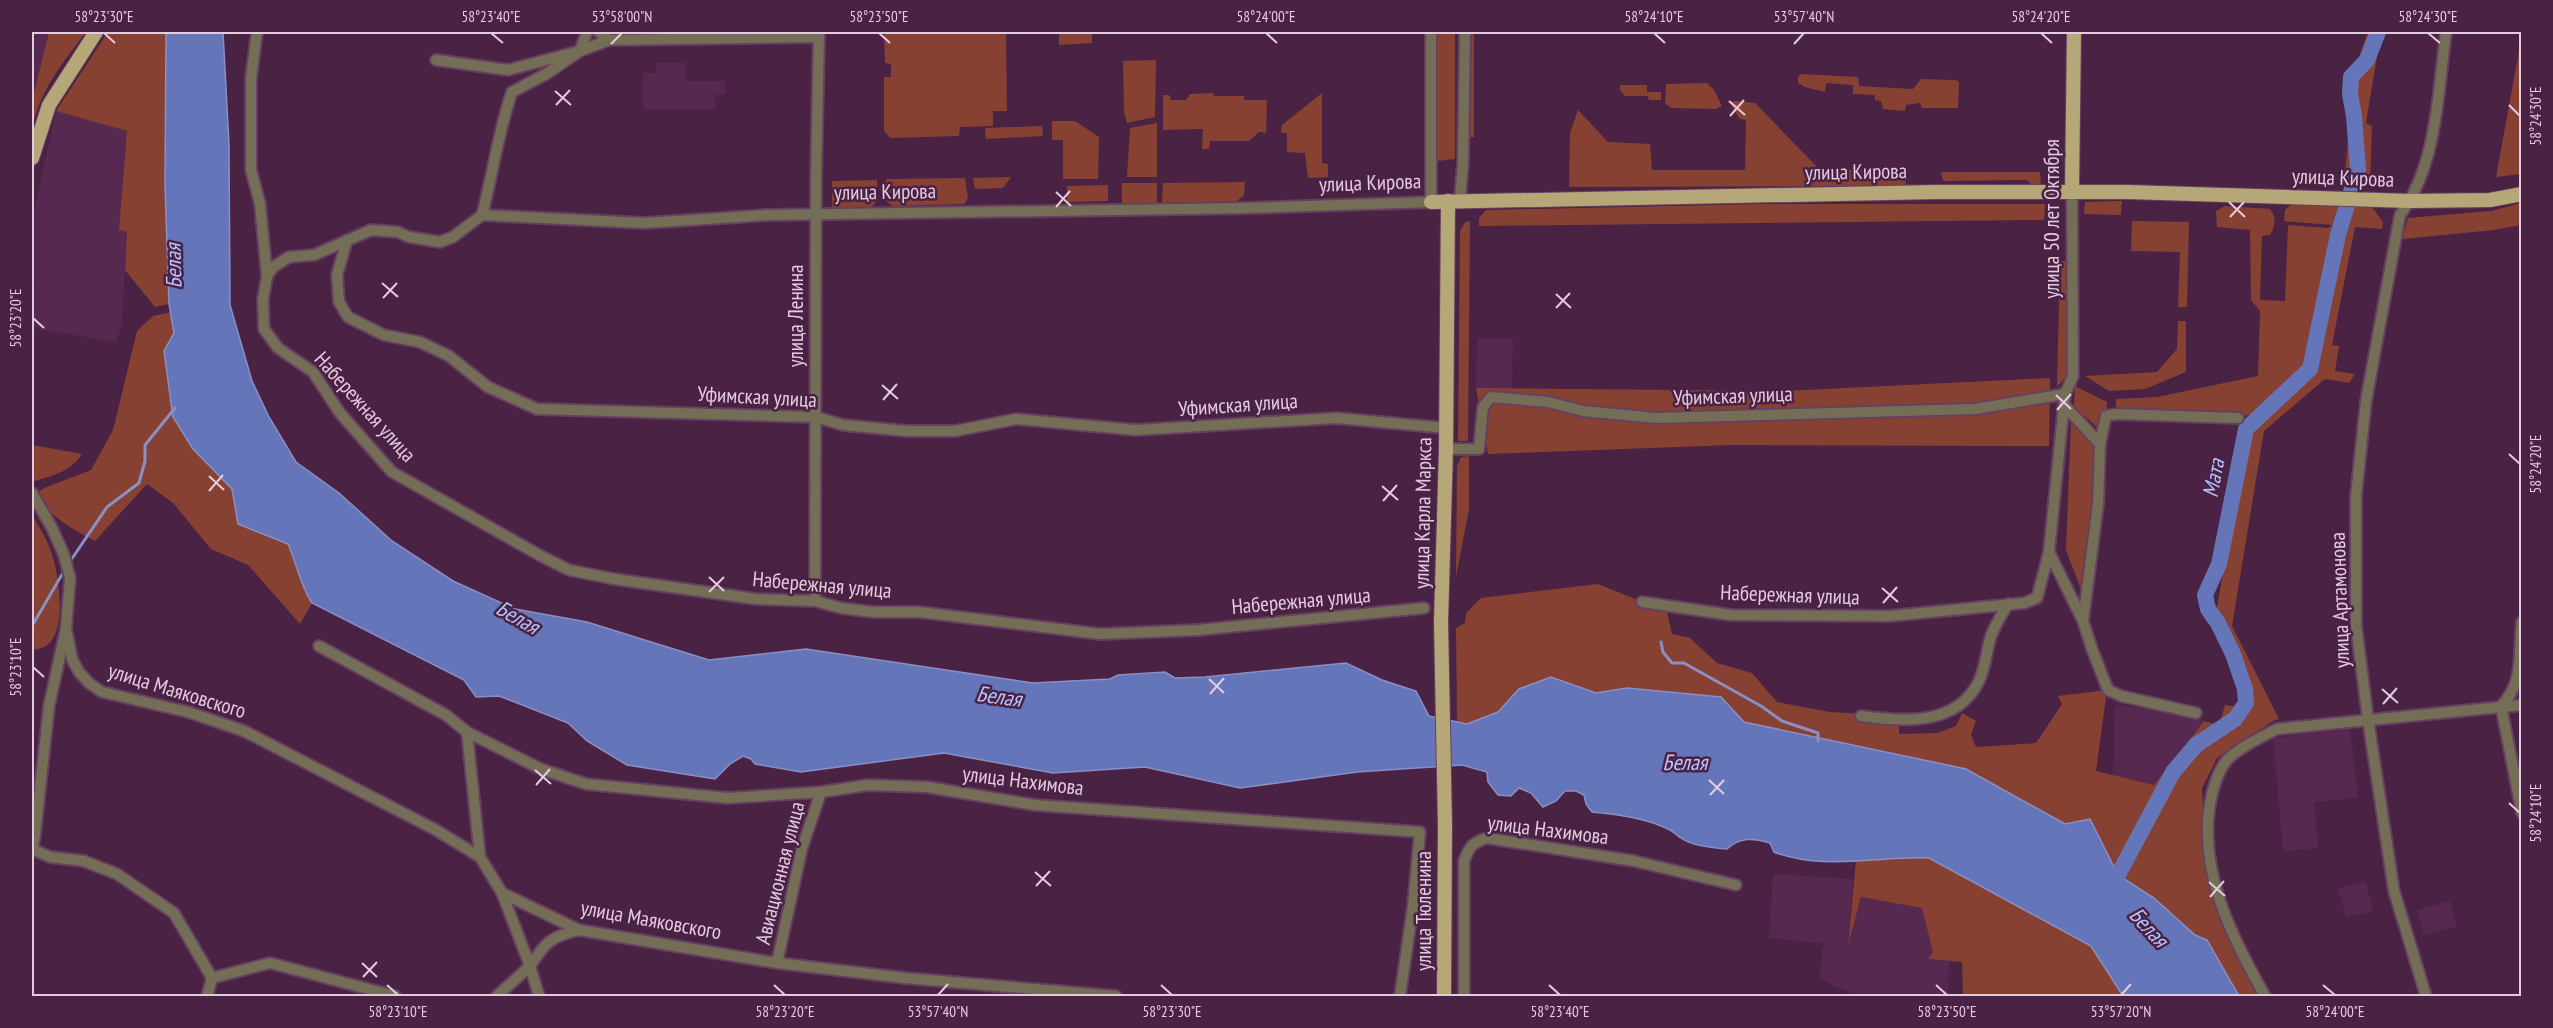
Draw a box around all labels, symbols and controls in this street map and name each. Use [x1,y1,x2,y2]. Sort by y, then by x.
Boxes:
text: 58°23'30"E [74,7,134,26]
text: 58°23'40"E [461,7,521,26]
text: 53°58'00"N [592,7,652,26]
text: 58°23'50"E [849,7,909,26]
text: 58°24'00"E [1236,7,1296,26]
text: 58°24'10"E [1624,7,1684,26]
text: 53°57'40"N [1774,7,1834,26]
text: 58°24'20"E [2011,7,2071,26]
text: 58°24'30"E [2398,7,2458,26]
text: 58°24'30"E [2526,86,2545,146]
street label: улица 50 лет Октября [2038,139,2065,299]
street label: улица Кирова [1805,157,1907,186]
street label: улица Кирова [2291,162,2395,193]
street label: улица Кирова [1318,167,1422,198]
street label: улица Кирова [834,177,936,206]
water label: Белая [159,241,187,289]
street label: улица Ленина [782,265,809,367]
text: 58°23'20"E [6,288,25,348]
street label: Набережная улица [309,346,422,468]
street label: Уфимская улица [697,380,817,413]
street label: Уфимская улица [1673,380,1793,411]
street label: Уфимская улица [1177,387,1299,422]
text: 58°24'20"E [2526,434,2545,494]
street label: улица Карла Маркса [1408,437,1437,589]
water label: Мата [2196,455,2231,500]
street label: улица Артамонова [2324,532,2355,668]
street label: Набережная улица [751,565,893,604]
street label: Набережная улица [1720,579,1860,610]
street label: Набережная улица [1230,581,1372,620]
water label: Белая [492,594,547,642]
text: 58°23'10"E [6,637,25,697]
street label: улица Маяковского [105,657,249,724]
water label: Белая [975,679,1026,713]
water label: Белая [1663,748,1710,776]
street label: улица Нахимова [961,760,1085,801]
text: 58°24'10"E [2526,783,2545,843]
street label: Авиационная улица [749,799,810,947]
street label: улица Нахимова [1486,809,1610,850]
street label: улица Тюленина [1410,851,1437,971]
street label: улица Маяковского [579,894,724,945]
water label: Белая [2123,901,2176,955]
text: 58°23'10"E [368,1002,428,1021]
text: 58°23'20"E [755,1002,815,1021]
text: 53°57'40"N [908,1002,968,1021]
text: 58°23'30"E [1142,1002,1202,1021]
text: 58°23'40"E [1530,1002,1590,1021]
text: 58°23'50"E [1917,1002,1977,1021]
text: 53°57'20"N [2091,1002,2151,1021]
text: 58°24'00"E [2305,1002,2365,1021]

